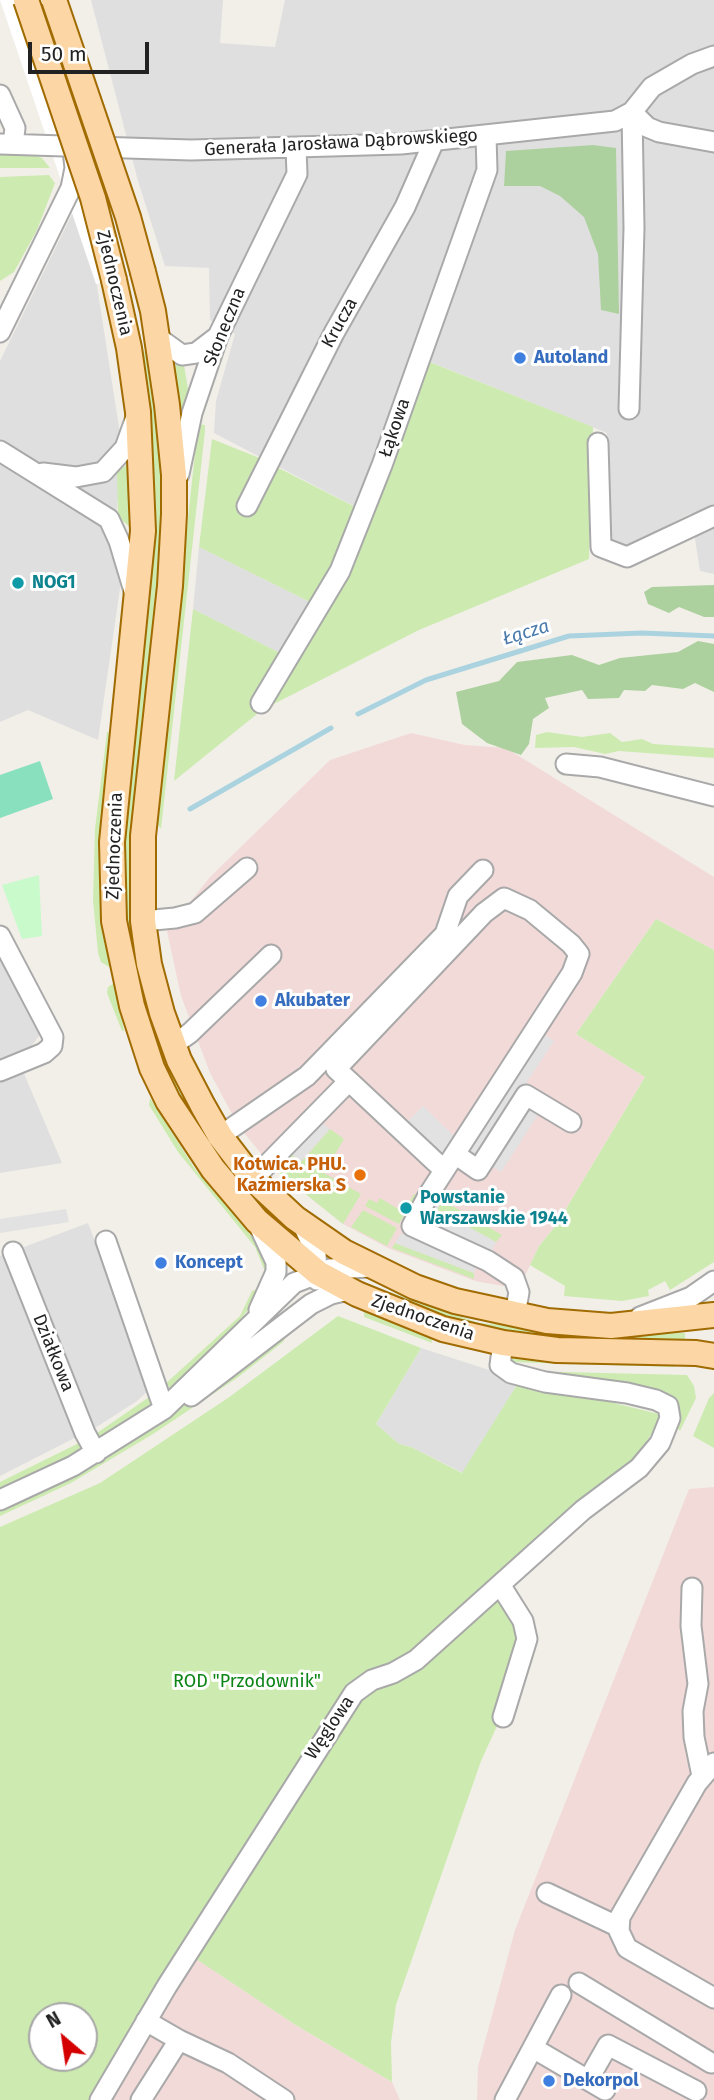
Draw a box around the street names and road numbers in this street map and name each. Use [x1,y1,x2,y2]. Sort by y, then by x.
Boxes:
street label: Generała Jarosława Dąbrowskiego [204,125,478,161]
street label: Zjednoczenia [91,228,137,338]
street label: Słoneczna [199,285,251,369]
street label: Krucza [317,294,363,352]
street label: Łąkowa [375,396,415,460]
street label: Zjednoczenia [102,792,128,900]
street label: Zjednoczenia [369,1290,477,1346]
street label: Działkowa [28,1311,78,1395]
street label: Węglowa [301,1692,359,1764]

